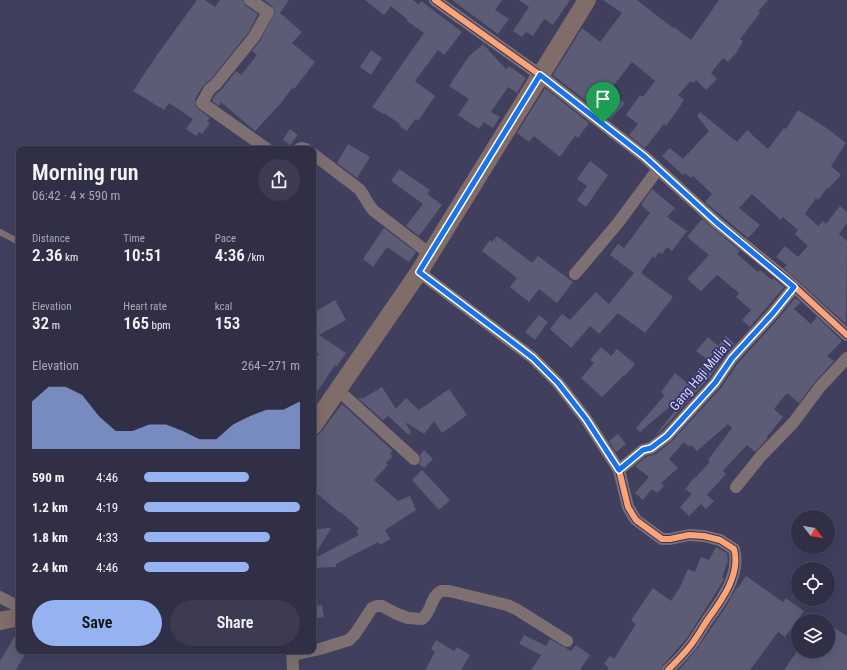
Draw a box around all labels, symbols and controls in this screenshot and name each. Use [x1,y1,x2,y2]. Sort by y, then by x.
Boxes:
pin [586,82,620,123]
icon: arrive [592,88,614,110]
button: share [258,159,300,201]
text: Morning run [32,160,139,185]
text: 06:42 · 4 × 590 m [32,188,120,203]
text: Distance [32,232,70,245]
text: Time [123,232,145,245]
text: Pace [215,232,236,245]
text: 2.36 [32,245,63,265]
text: 10:51 [123,245,162,265]
text: 4:36 [215,245,245,265]
text: km [63,251,78,264]
text: /km [245,251,265,264]
text: Elevation [32,300,72,313]
text: Heart rate [123,300,167,313]
text: kcal [215,300,232,313]
text: 32 [32,313,49,333]
text: 165 [123,313,149,333]
text: 153 [215,313,240,333]
text: m [49,319,60,332]
text: bpm [149,319,171,332]
street label: Gang Haji Mulia I [667,337,734,414]
text: Elevation [32,358,79,373]
text: 264–271 m [241,358,300,373]
text: 590 m [32,470,64,485]
text: 4:46 [96,470,118,485]
text: 1.2 km [32,500,68,515]
text: 4:19 [96,500,118,515]
north arrow [791,510,835,554]
map controls [791,510,835,658]
text: 1.8 km [32,530,68,545]
text: 4:33 [96,530,118,545]
text: 2.4 km [32,560,68,575]
text: 4:46 [96,560,118,575]
button: locate [791,562,835,606]
button: Save [32,600,162,646]
button: Share [170,600,300,646]
button: layers [791,614,835,658]

